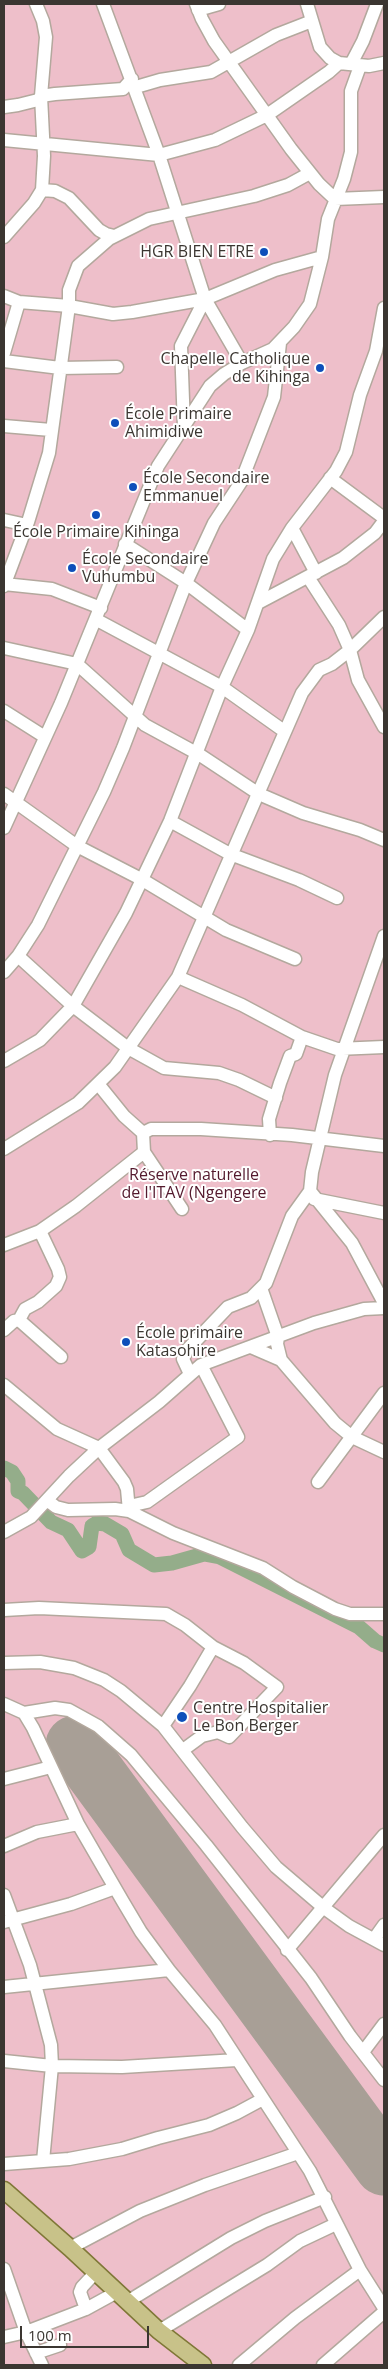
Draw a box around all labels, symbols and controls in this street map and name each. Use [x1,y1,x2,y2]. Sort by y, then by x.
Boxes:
place label: HGR BIEN ETRE [140,242,254,262]
marker: HGR BIEN ETRE [258,246,270,258]
place label: Chapelle Catholique de Kihinga [160,349,310,387]
marker: Chapelle Catholique de Kihinga [314,362,326,374]
place label: École Primaire Ahimidiwe [125,404,232,442]
marker: École Primaire Ahimidiwe [109,417,121,429]
place label: École Secondaire Emmanuel [143,468,269,506]
marker: École Secondaire Emmanuel [127,481,139,493]
marker: École Primaire Kihinga [90,509,102,521]
place label: École Primaire Kihinga [13,522,179,542]
place label: École Secondaire Vuhumbu [82,549,208,587]
marker: École Secondaire Vuhumbu [66,562,78,574]
park label: Réserve naturelle de l'ITAV (Ngengere [121,1165,267,1203]
place label: École primaire Katasohire [136,1323,243,1361]
marker: École primaire Katasohire [120,1336,132,1348]
place label: Centre Hospitalier Le Bon Berger [193,1698,328,1736]
marker: Centre Hospitalier Le Bon Berger [175,1710,189,1724]
scale bar [22,2316,151,2348]
text: 100 m [28,2325,72,2345]

